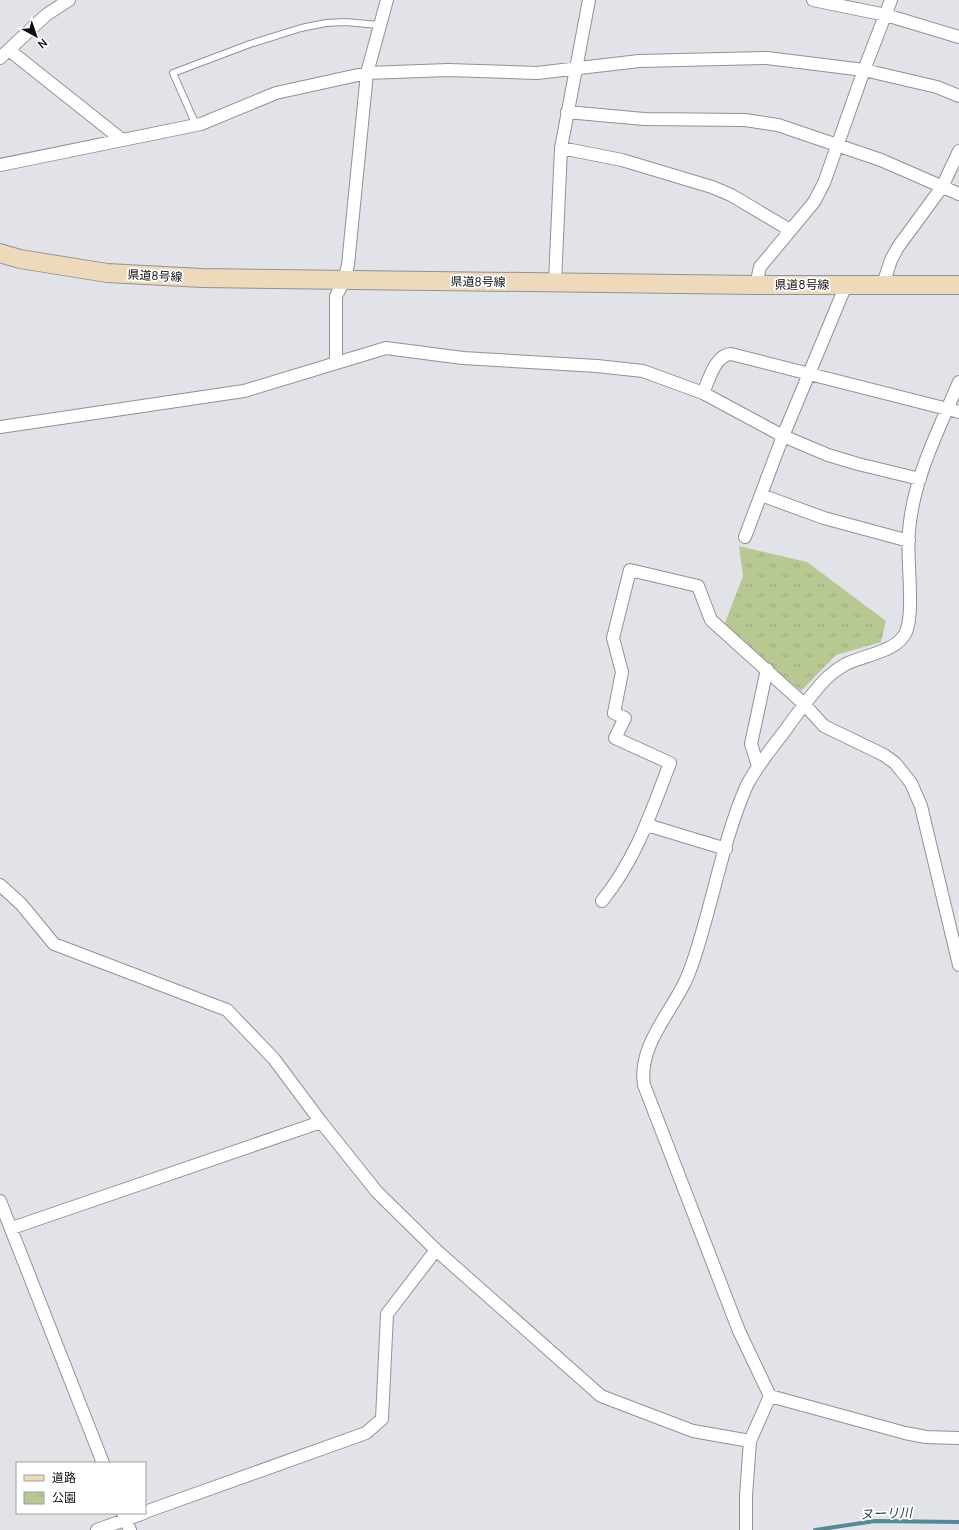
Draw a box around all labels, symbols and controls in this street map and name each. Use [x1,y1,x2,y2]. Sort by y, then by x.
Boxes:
north arrow [16,16,56,56]
text: N [35,36,51,52]
street label: 県道8号線 [127,266,183,285]
street label: 県道8号線 [450,273,506,290]
street label: 県道8号線 [775,276,829,293]
legend [16,1462,146,1514]
text: 道路 [52,1469,76,1486]
text: 公園 [52,1489,76,1506]
water label: ヌーリ川 [860,1503,914,1523]

